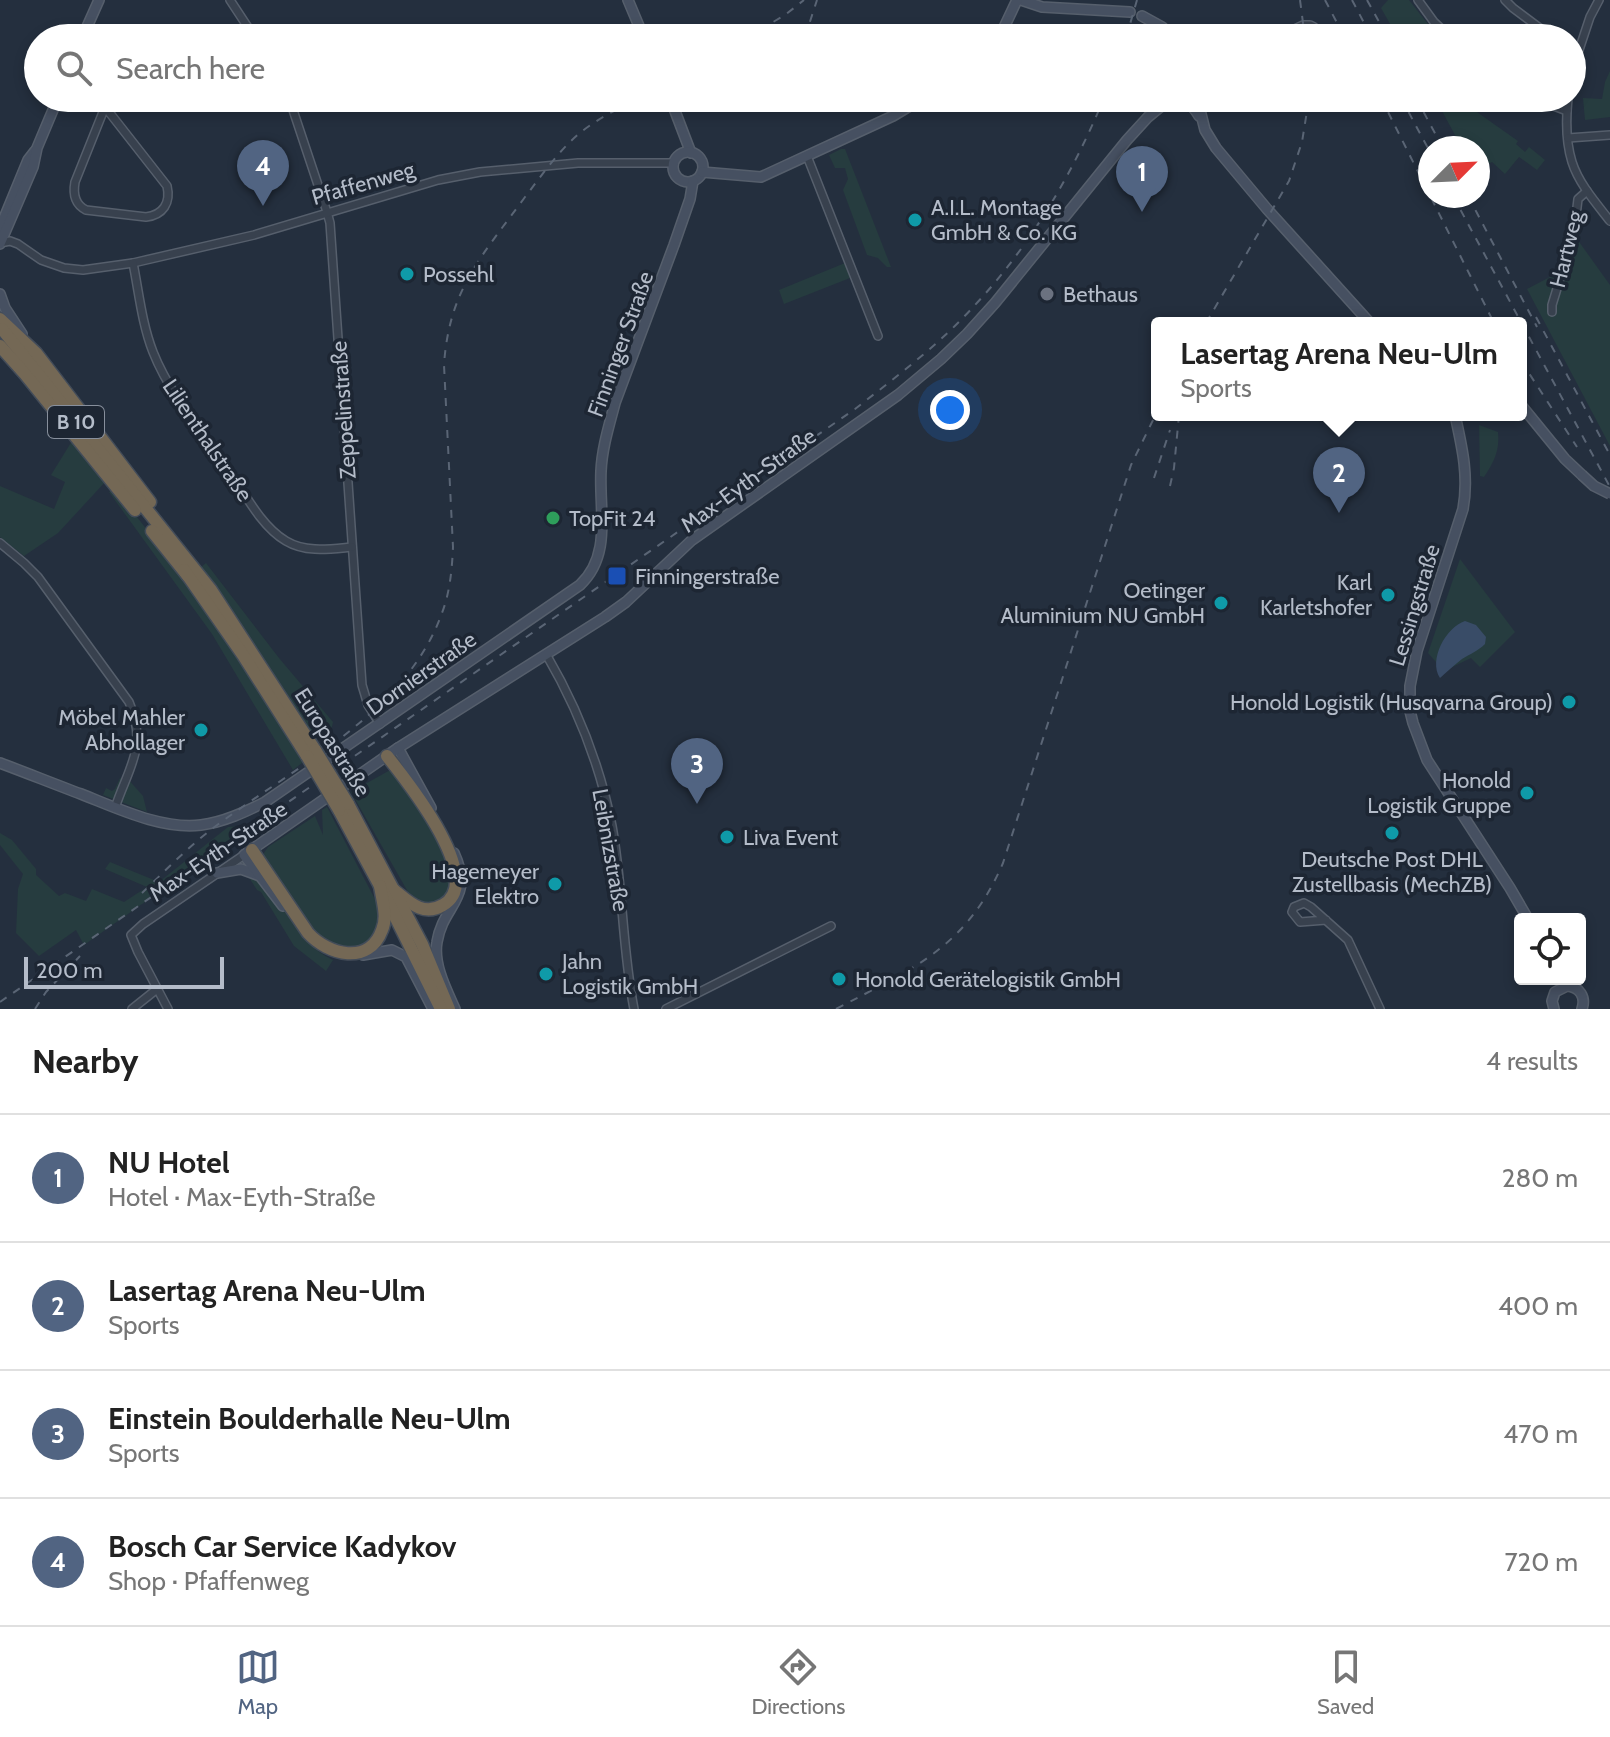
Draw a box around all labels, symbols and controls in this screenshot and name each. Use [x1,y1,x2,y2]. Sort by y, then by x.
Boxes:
search box [24,24,1586,112]
icon: search [52,46,96,90]
text: Search here [116,50,265,87]
north arrow [1418,136,1490,208]
pin: 4 [237,140,289,206]
pin: 1 [1116,146,1168,212]
street label: Pfaffenweg [308,156,419,211]
place label: A.I.L. Montage GmbH & Co. KG [931,194,1077,246]
street label: Hartweg [1544,207,1589,290]
marker: A.I.L. Montage GmbH & Co. KG [906,211,924,229]
place label: Possehl [423,261,495,288]
marker: Possehl [398,265,416,283]
street label: Finninger Straße [582,268,659,421]
place label: Bethaus [1063,281,1138,308]
marker: Bethaus [1038,285,1056,303]
popup [1151,317,1527,421]
text: Lasertag Arena Neu-Ulm [1180,335,1498,372]
street label: Zeppelinstraße [325,340,362,480]
text: Sports [1180,372,1252,404]
street label: Lilienthalstraße [157,374,258,507]
your location [930,390,970,430]
road number: B 10 [48,406,104,438]
street label: Max-Eyth-Straße [676,422,821,538]
pin: 2 [1313,447,1365,513]
place label: TopFit 24 [569,505,656,532]
marker: TopFit 24 [544,509,562,527]
street label: Lessingstraße [1383,541,1446,669]
place label: Finningerstraße [635,563,779,590]
marker: Finningerstraße [606,565,628,587]
place label: Karl Karletshofer [1260,569,1373,621]
place label: Oetinger Aluminium NU GmbH [1001,577,1205,629]
marker: Karl Karletshofer [1379,586,1397,604]
marker: Oetinger Aluminium NU GmbH [1212,594,1230,612]
street label: Dornierstraße [361,626,481,721]
street label: Europastraße [289,683,377,801]
place label: Honold Logistik (Husqvarna Group) [1230,689,1553,716]
marker: Honold Logistik (Husqvarna Group) [1560,693,1578,711]
place label: Möbel Mahler Abhollager [58,704,185,756]
marker: Möbel Mahler Abhollager [192,721,210,739]
pin: 3 [671,738,723,804]
place label: Honold Logistik Gruppe [1367,767,1511,819]
marker: Honold Logistik Gruppe [1518,784,1536,802]
street label: Leibnizstraße [586,787,635,913]
street label: Max-Eyth-Straße [144,795,292,907]
place label: Liva Event [743,824,839,851]
marker: Deutsche Post DHL Zustellbasis (MechZB) [1383,824,1401,842]
marker: Liva Event [718,828,736,846]
place label: Deutsche Post DHL Zustellbasis (MechZB) [1292,846,1492,898]
place label: Hagemeyer Elektro [431,858,539,910]
marker: Hagemeyer Elektro [546,875,564,893]
map controls [1514,913,1586,985]
button: locate [1514,913,1586,985]
place label: Jahn Logistik GmbH [561,948,698,1000]
scale bar [24,953,224,989]
text: 200 m [36,957,102,984]
marker: Jahn Logistik GmbH [537,965,555,983]
place label: Honold Gerätelogistik GmbH [855,966,1121,993]
marker: Honold Gerätelogistik GmbH [830,970,848,988]
text: Nearby [32,1040,139,1082]
text: 4 results [1486,1045,1578,1077]
text: NU Hotel [108,1144,230,1181]
text: 1 [53,1162,63,1194]
text: 280 m [1502,1162,1578,1194]
text: Hotel · Max-Eyth-Straße [108,1181,376,1213]
text: Lasertag Arena Neu-Ulm [108,1272,426,1309]
text: 2 [51,1290,65,1322]
text: 400 m [1498,1290,1578,1322]
text: Sports [108,1309,180,1341]
text: Einstein Boulderhalle Neu-Ulm [108,1400,511,1437]
text: 3 [51,1418,65,1450]
text: 470 m [1503,1418,1578,1450]
text: Sports [108,1437,180,1469]
text: Bosch Car Service Kadykov [108,1528,456,1565]
text: 4 [50,1546,66,1578]
text: 720 m [1504,1546,1578,1578]
text: Shop · Pfaffenweg [108,1565,309,1597]
tab: Map [236,1645,280,1720]
tab: Directions [751,1645,845,1720]
tab: Saved [1317,1645,1374,1720]

